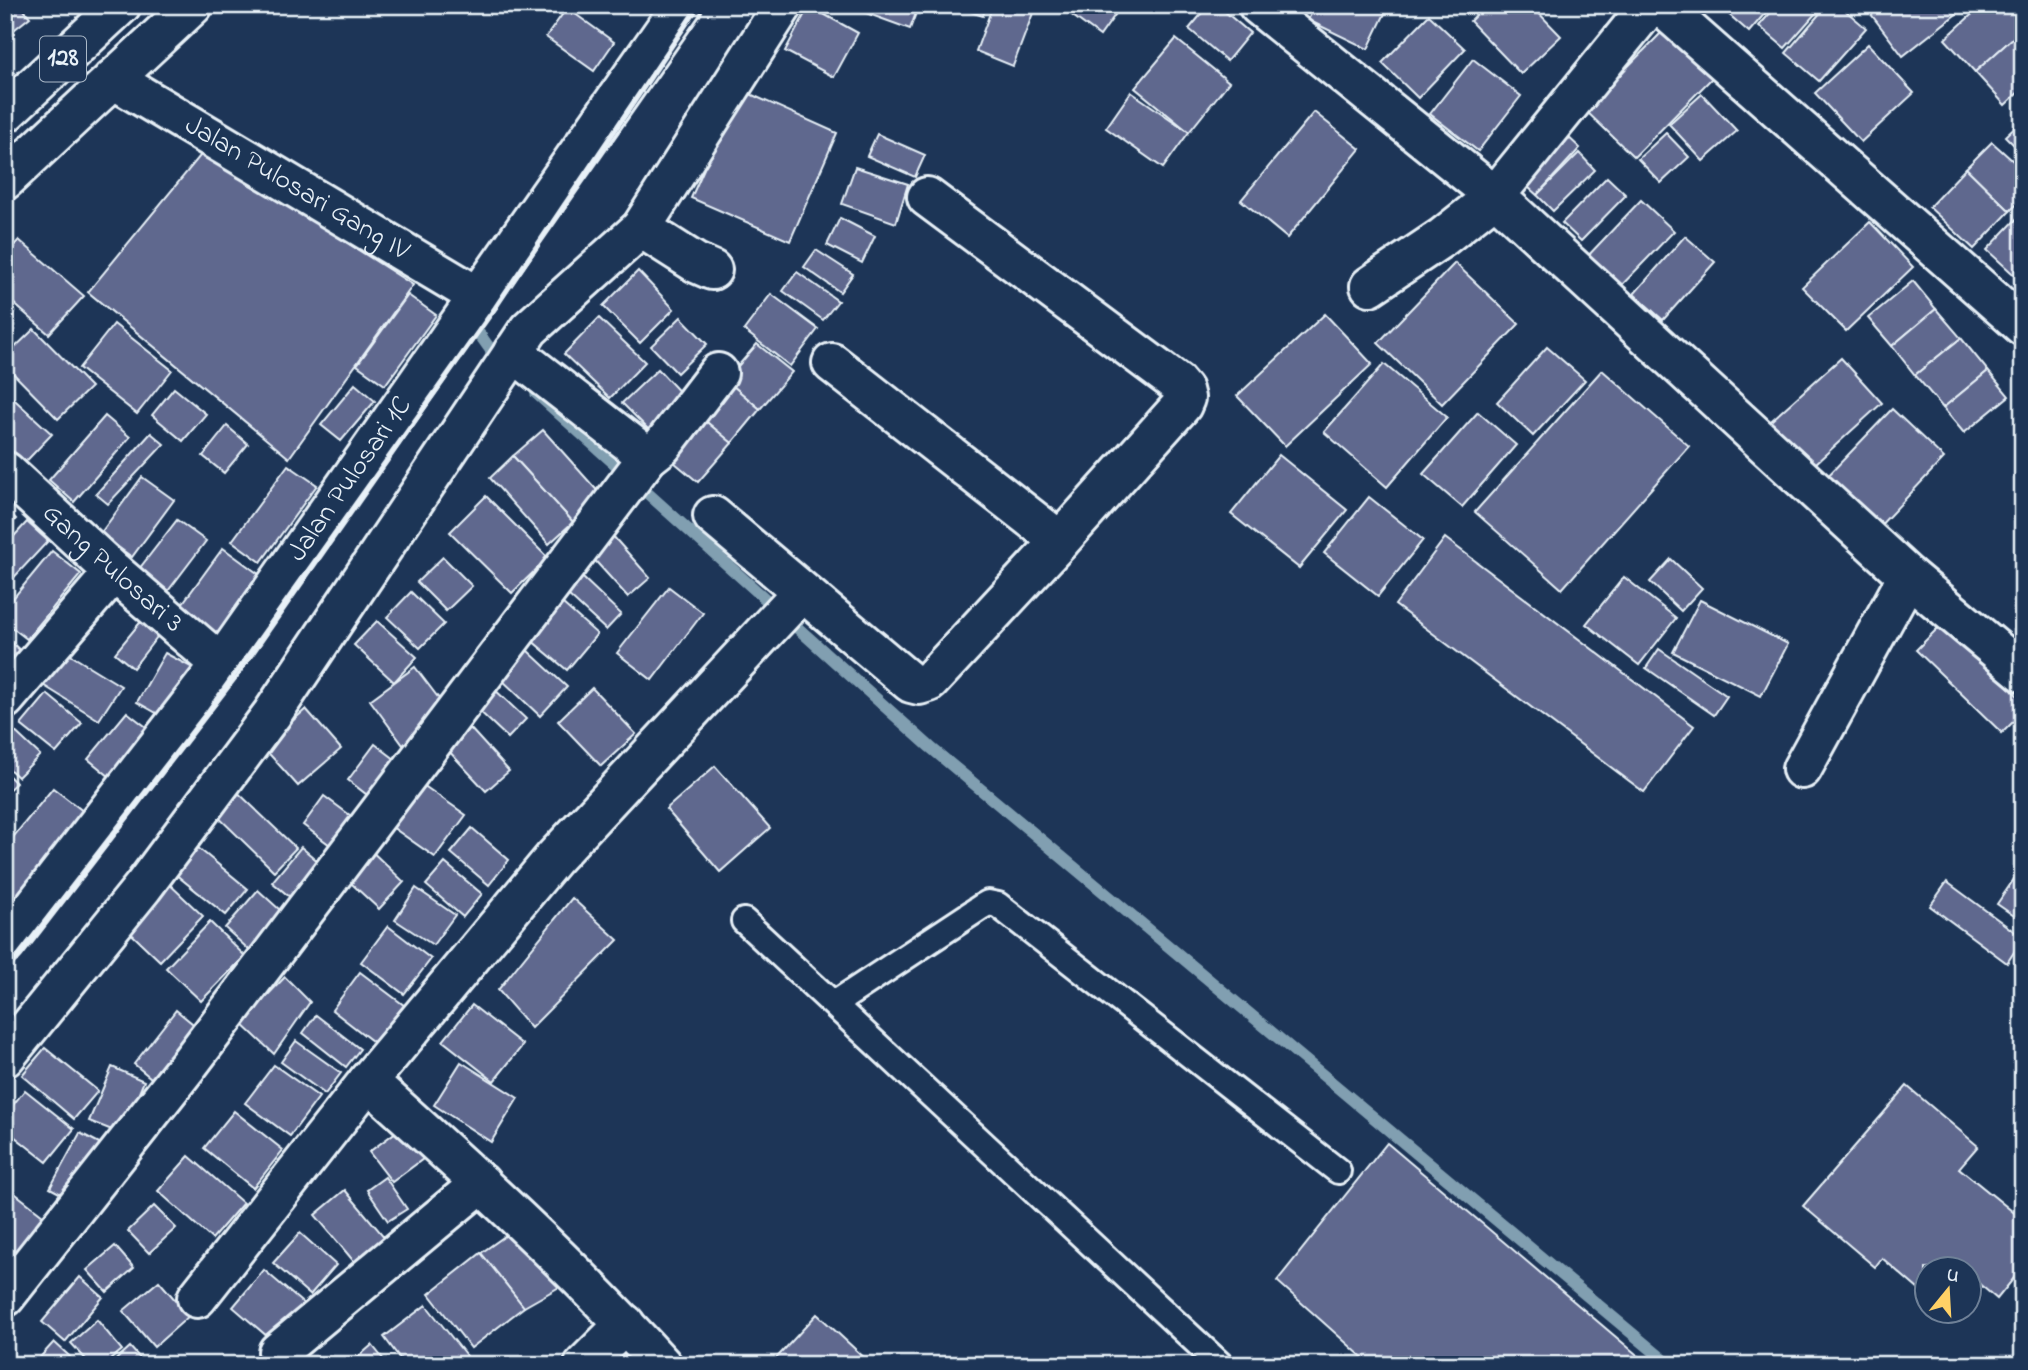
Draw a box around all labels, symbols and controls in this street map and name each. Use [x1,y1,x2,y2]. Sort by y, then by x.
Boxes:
road number: 128 [40,36,86,82]
street label: Jalan Pulosari Gang IV [177,106,418,272]
street label: Jalan Pulosari 1C [278,388,422,570]
street label: Gang Pulosari 3 [32,494,192,643]
north arrow [1912,1254,1982,1324]
text: U [1943,1262,1962,1291]

